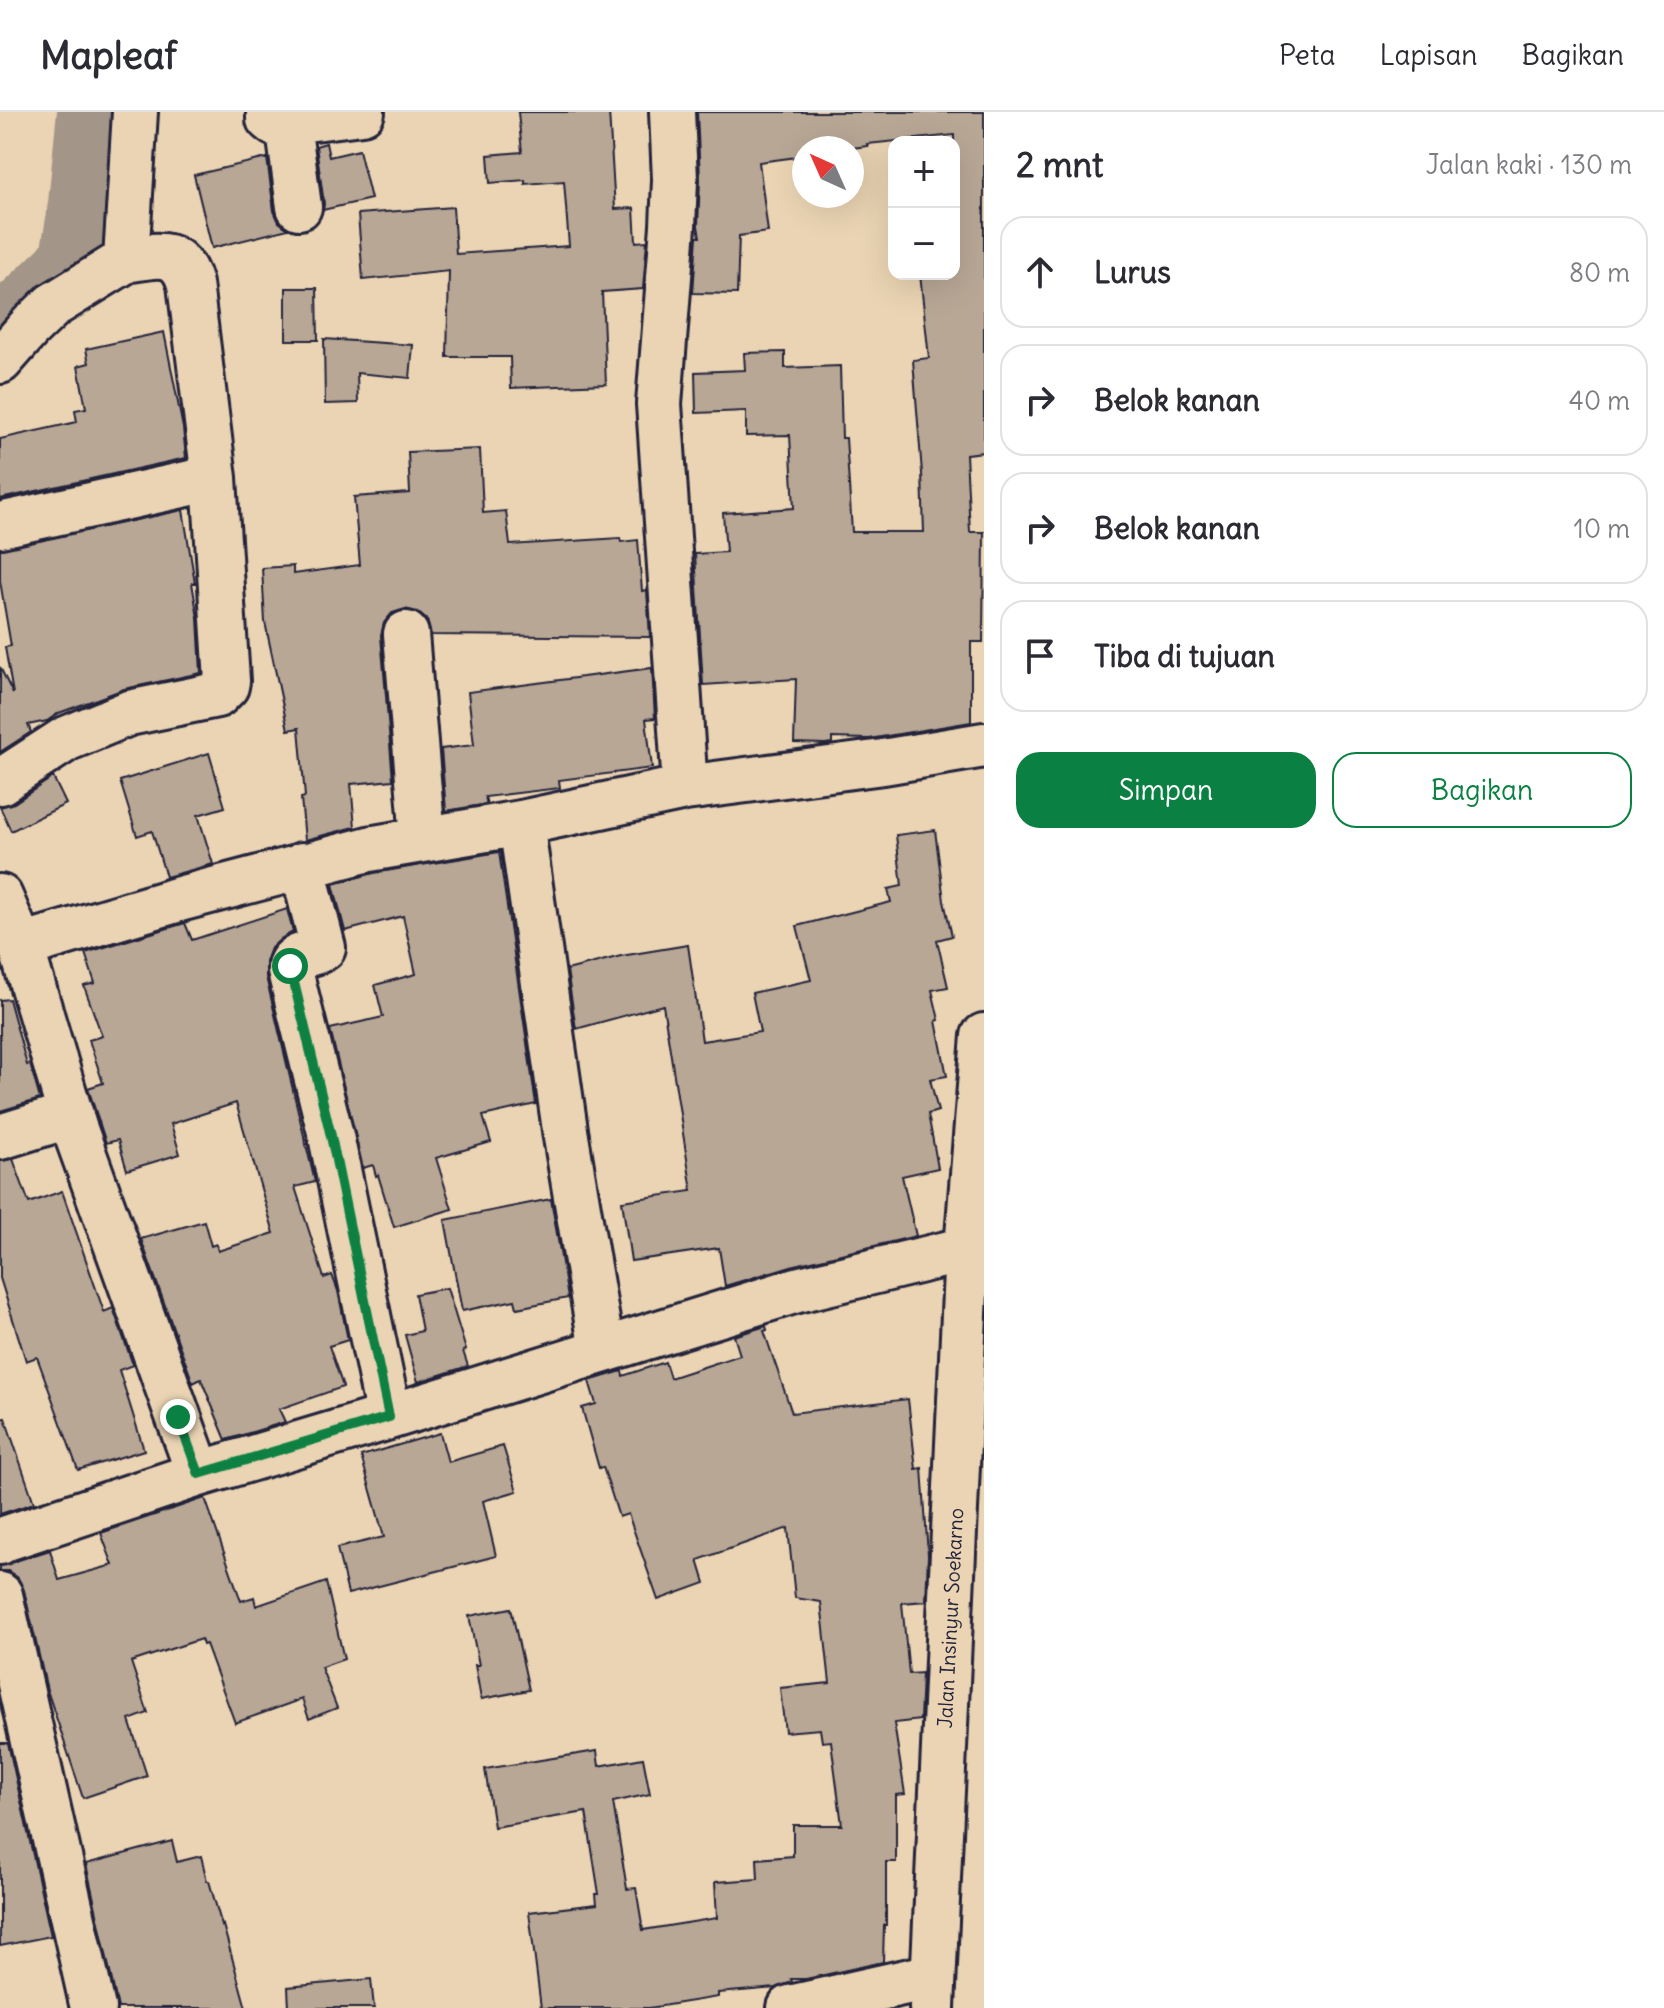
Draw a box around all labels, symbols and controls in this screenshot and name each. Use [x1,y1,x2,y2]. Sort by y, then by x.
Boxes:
text: Mapleaf [40,32,177,79]
text: Peta [1279,37,1335,73]
text: Lapisan [1379,37,1478,73]
text: Bagikan [1522,37,1624,73]
north arrow [792,136,864,208]
map controls [888,136,960,280]
button: + [888,136,960,208]
text: 2 mnt [1016,143,1103,186]
text: Jalan kaki · 130 m [1426,148,1632,181]
button: − [888,208,960,280]
icon: ahead [1018,250,1062,294]
text: Lurus [1094,253,1171,291]
text: 80 m [1569,256,1630,289]
icon: right [1018,378,1062,422]
text: Belok kanan [1094,381,1260,419]
text: 40 m [1569,384,1630,417]
icon: right [1018,506,1062,550]
text: Belok kanan [1094,509,1260,547]
text: 10 m [1574,512,1630,545]
icon: arrive [1018,634,1062,678]
text: Tiba di tujuan [1094,637,1275,675]
button: Simpan [1016,752,1316,828]
button: Bagikan [1332,752,1632,828]
route start [272,948,308,984]
route end [160,1399,196,1435]
street label: Jalan Insinyur Soekarno [932,1507,968,1729]

